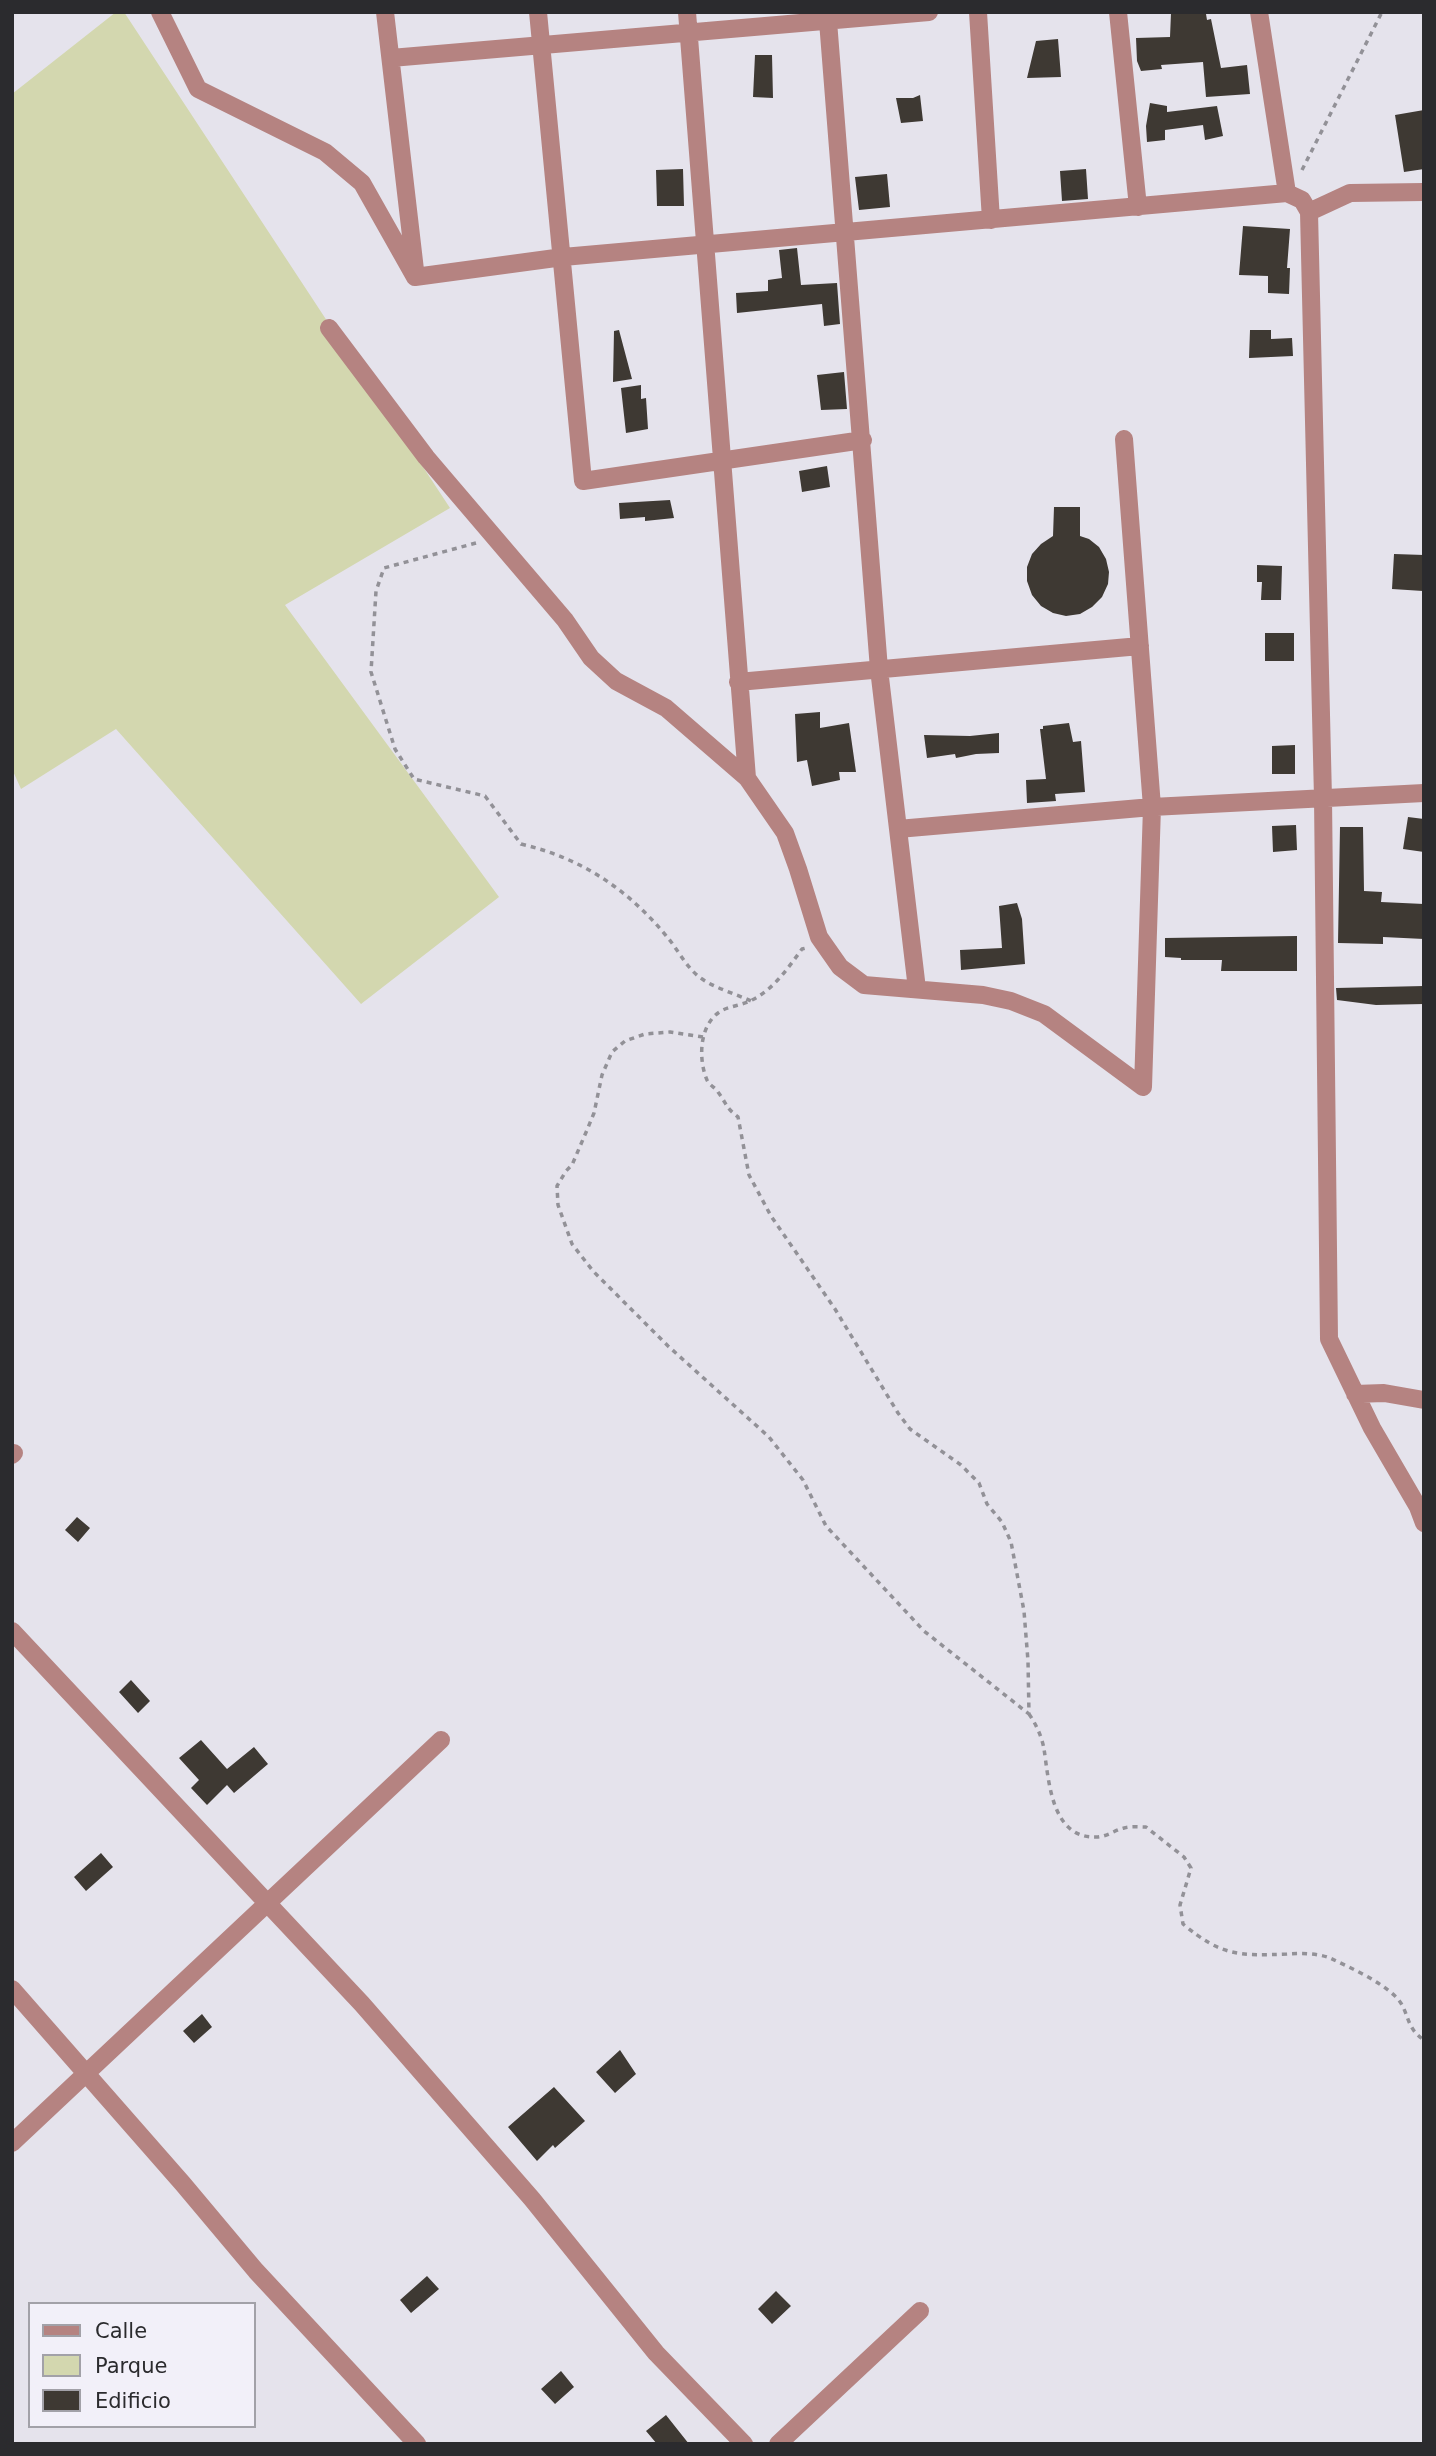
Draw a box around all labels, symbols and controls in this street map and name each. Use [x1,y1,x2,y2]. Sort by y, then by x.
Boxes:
legend [28,2302,256,2428]
text: Calle [95,2319,147,2343]
text: Parque [95,2354,167,2378]
text: Edificio [95,2389,171,2413]

